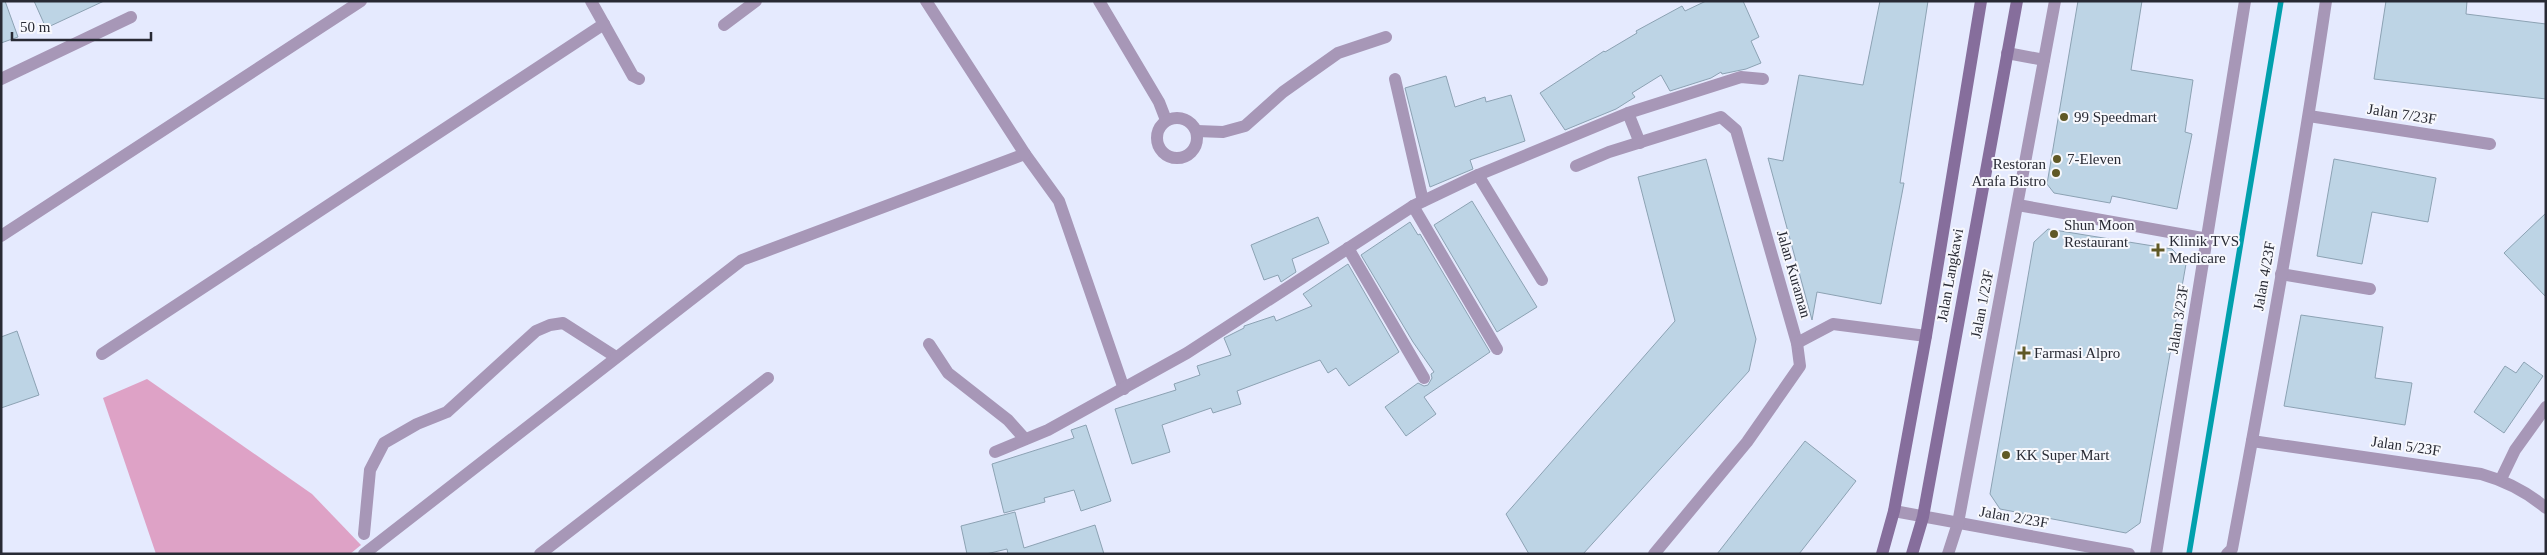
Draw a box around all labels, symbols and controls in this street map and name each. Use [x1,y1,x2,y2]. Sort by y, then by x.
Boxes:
scale bar [12,10,151,42]
text: 50 m [20,19,51,35]
street label: Jalan 7/23F [2366,101,2438,127]
place label: 99 Speedmart [2074,109,2158,125]
marker: 99 Speedmart [2058,111,2070,123]
place label: 7-Eleven [2067,151,2122,167]
marker: 7-Eleven [2051,153,2063,165]
place label: Restoran Arafa Bistro [1971,156,2046,189]
marker: Restoran Arafa Bistro [2050,167,2062,179]
place label: Shun Moon Restaurant [2064,217,2135,250]
street label: Jalan Langkawi [1934,227,1966,323]
street label: Jalan Kuraman [1774,228,1814,320]
marker: Shun Moon Restaurant [2048,228,2060,240]
place label: Klinik TVS Medicare [2169,233,2239,266]
street label: Jalan 4/23F [2250,240,2278,312]
marker: Klinik TVS Medicare [2151,243,2165,257]
street label: Jalan 1/23F [1968,268,1996,340]
street label: Jalan 3/23F [2165,283,2191,355]
place label: Farmasi Alpro [2034,345,2120,361]
marker: Farmasi Alpro [2018,347,2030,359]
street label: Jalan 5/23F [2370,433,2442,459]
place label: KK Super Mart [2016,447,2110,463]
marker: KK Super Mart [2000,449,2012,461]
street label: Jalan 2/23F [1978,503,2050,531]

